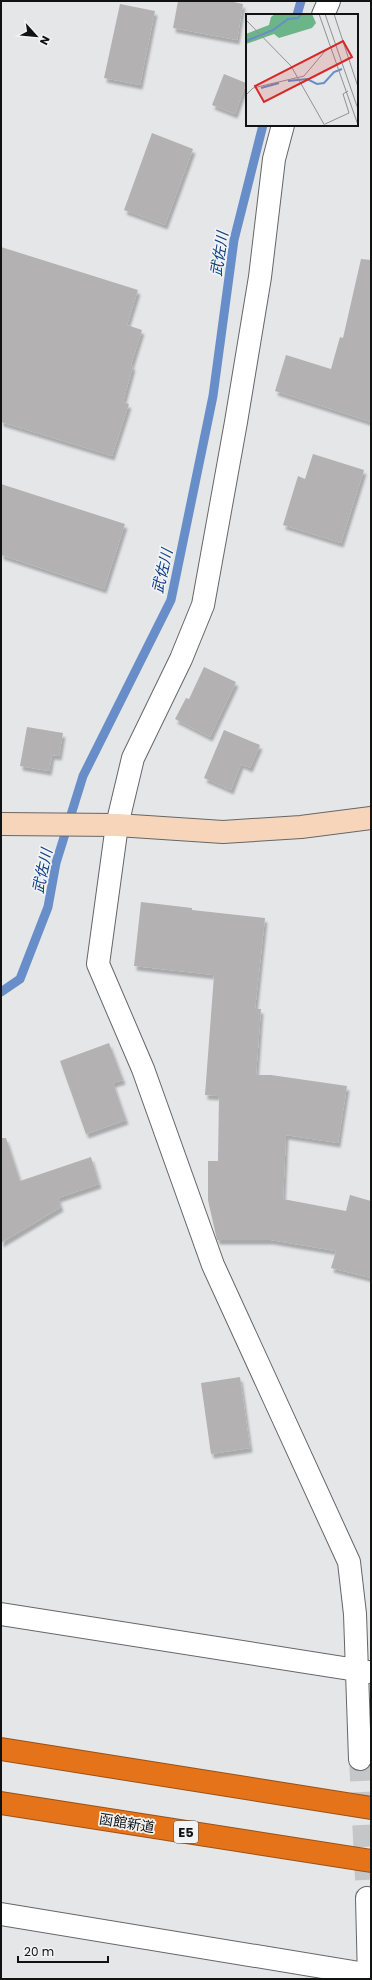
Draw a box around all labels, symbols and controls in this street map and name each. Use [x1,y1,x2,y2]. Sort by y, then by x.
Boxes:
inset map [246,14,358,126]
north arrow [16,16,56,56]
text: N [36,33,54,48]
water label: 武佐川 [205,228,233,278]
water label: 武佐川 [147,545,178,595]
water label: 武佐川 [27,845,57,895]
street label: 函館新道 [98,1809,156,1837]
road number: E5 [174,1821,198,1843]
scale bar [18,1938,108,1964]
text: 20 m [24,1943,54,1960]

